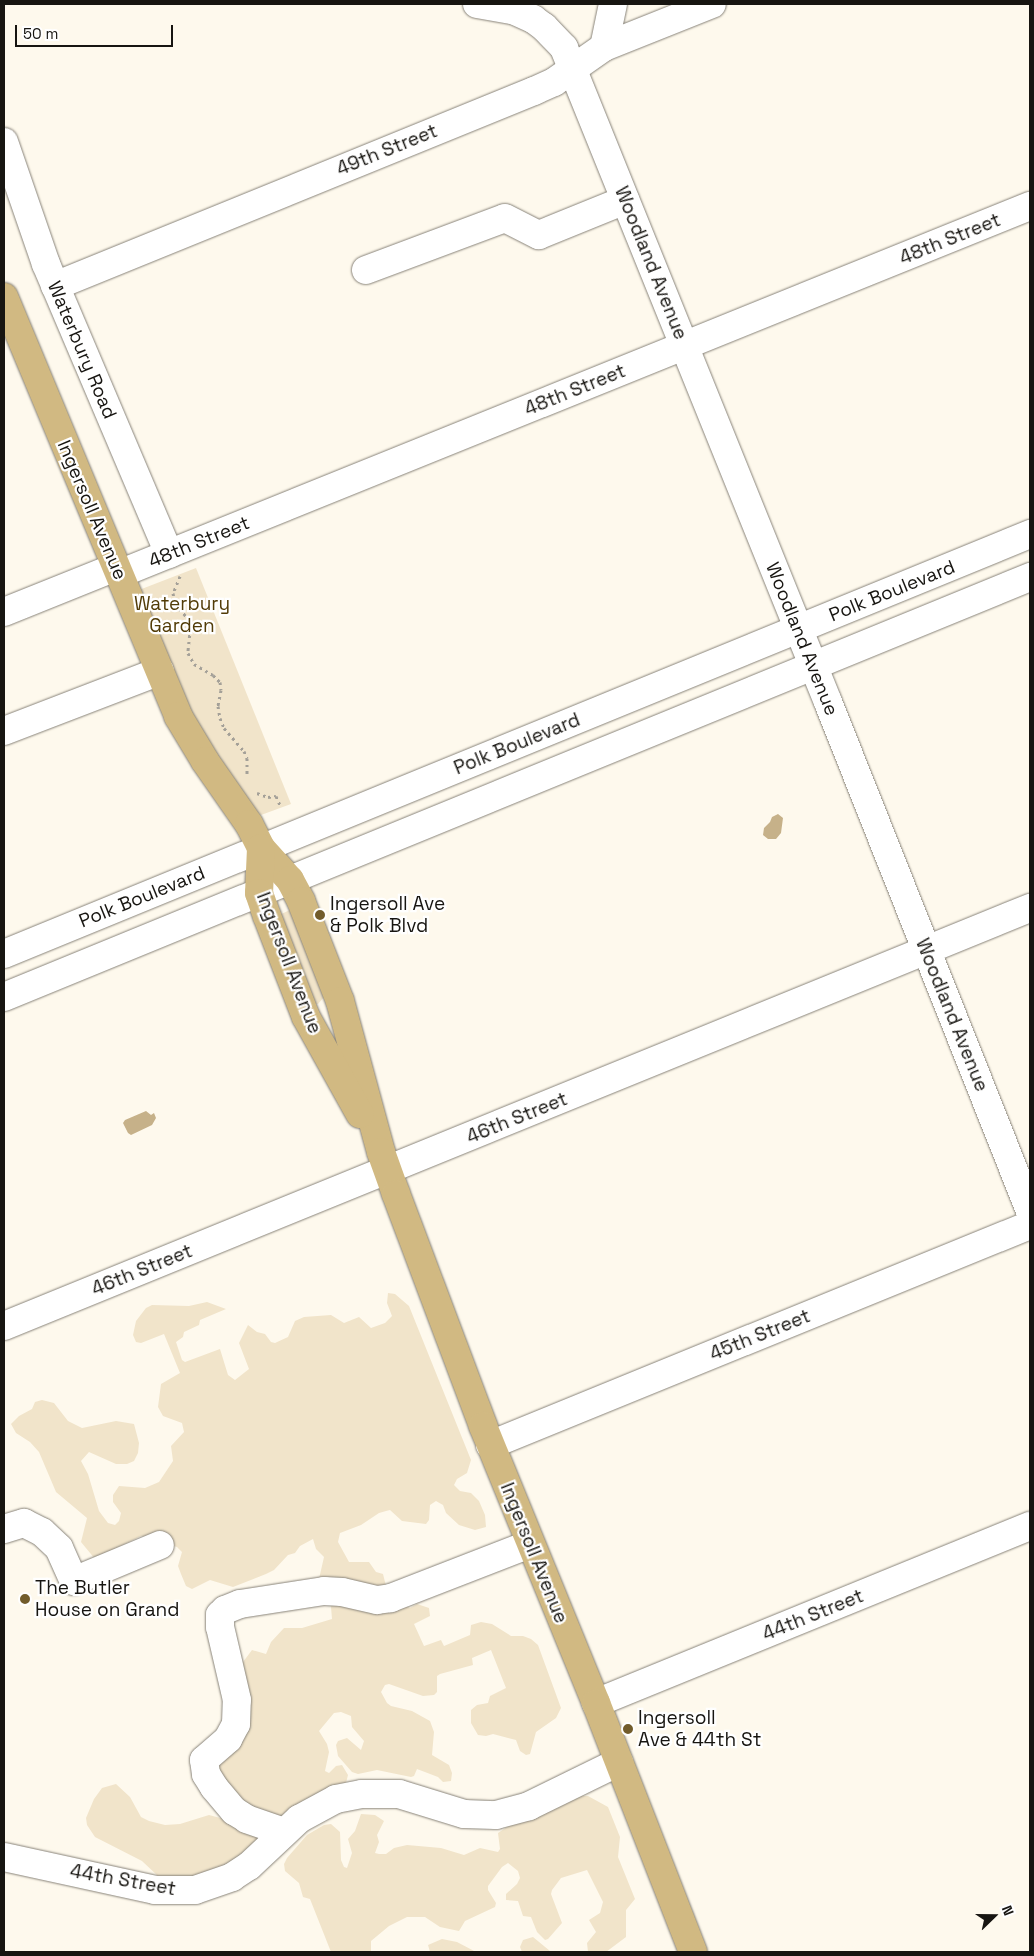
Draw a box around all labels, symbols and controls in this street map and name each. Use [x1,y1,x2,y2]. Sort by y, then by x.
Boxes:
scale bar [18,15,175,47]
text: 50 m [23,24,58,43]
street label: 49th Street [333,119,441,181]
street label: Woodland Avenue [610,183,692,343]
street label: 48th Street [896,208,1004,270]
street label: Waterbury Road [43,278,121,422]
street label: 48th Street [521,359,629,421]
street label: Ingersoll Avenue [52,437,132,583]
street label: 48th Street [145,511,253,573]
street label: Polk Boulevard [826,555,958,627]
street label: Woodland Avenue [761,559,843,719]
park label: Waterbury Garden [134,593,230,637]
street label: Polk Boulevard [451,708,583,780]
street label: Polk Boulevard [76,861,208,933]
street label: Ingersoll Avenue [252,889,326,1037]
place label: Ingersoll Ave & Polk Blvd [330,893,445,937]
marker: Ingersoll Ave & Polk Blvd [314,909,326,921]
street label: Woodland Avenue [911,935,993,1095]
street label: 46th Street [463,1087,571,1149]
street label: 46th Street [88,1239,196,1301]
street label: 45th Street [706,1304,814,1366]
street label: Ingersoll Avenue [495,1479,573,1627]
place label: The Butler House on Grand [35,1577,179,1621]
street label: 44th Street [759,1584,867,1646]
marker: The Butler House on Grand [19,1593,31,1605]
place label: Ingersoll Ave & 44th St [638,1707,761,1751]
marker: Ingersoll Ave & 44th St [622,1723,634,1735]
street label: 44th Street [68,1859,178,1901]
north arrow [969,1891,1019,1941]
text: N [998,1903,1018,1918]

